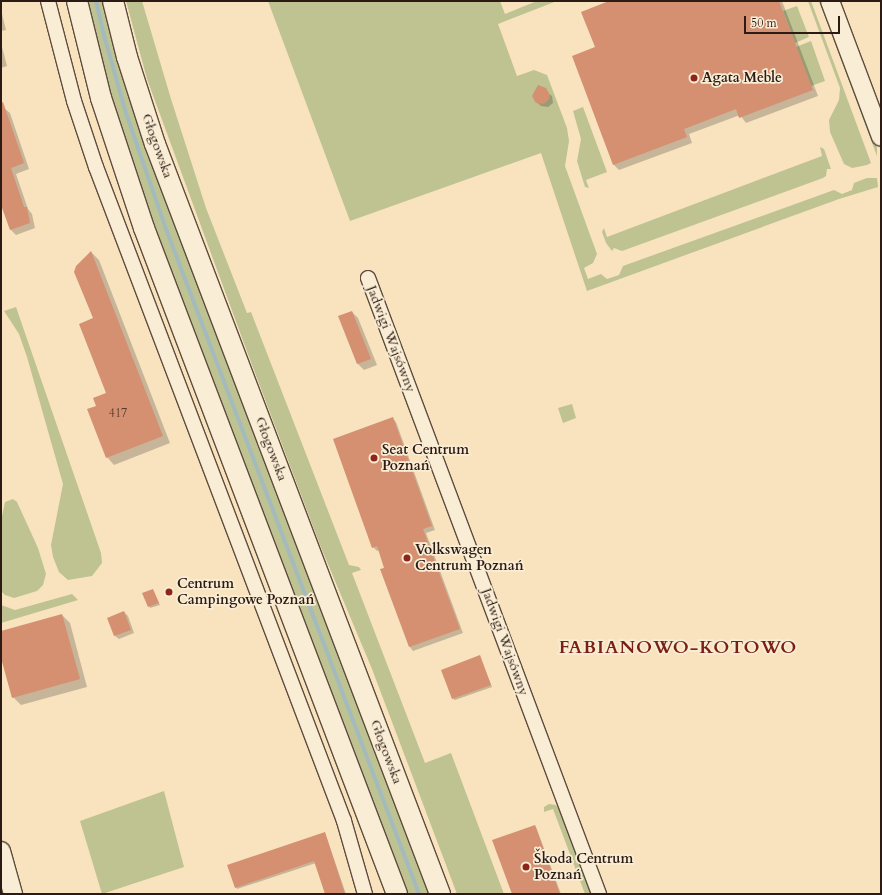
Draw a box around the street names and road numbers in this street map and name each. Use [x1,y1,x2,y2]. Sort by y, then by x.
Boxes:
street label: Głogowska [138,111,176,181]
street label: Jadwigi Wajsówny [363,283,419,395]
street label: Głogowska [251,415,291,483]
street label: Jadwigi Wajsówny [478,586,532,698]
street label: Głogowska [366,718,406,786]

